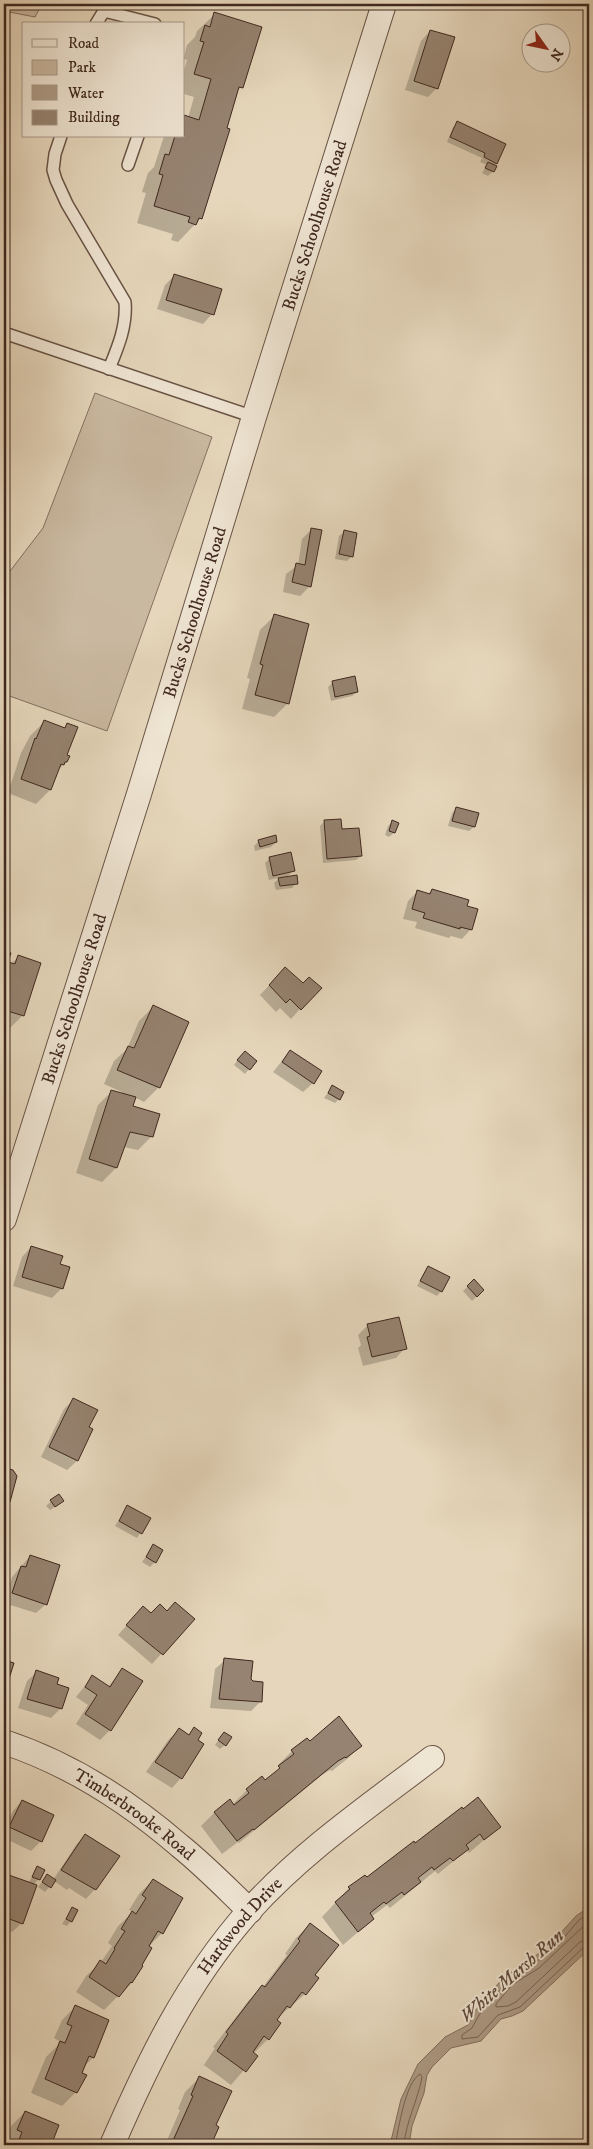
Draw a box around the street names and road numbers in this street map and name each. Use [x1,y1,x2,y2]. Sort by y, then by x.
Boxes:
street label: Bucks Schoolhouse Road [278,138,352,314]
street label: Bucks Schoolhouse Road [159,524,232,701]
street label: Bucks Schoolhouse Road [38,911,112,1087]
street label: Timberbrooke Road [70,1764,199,1866]
street label: Hardwood Drive [193,1873,287,1979]

